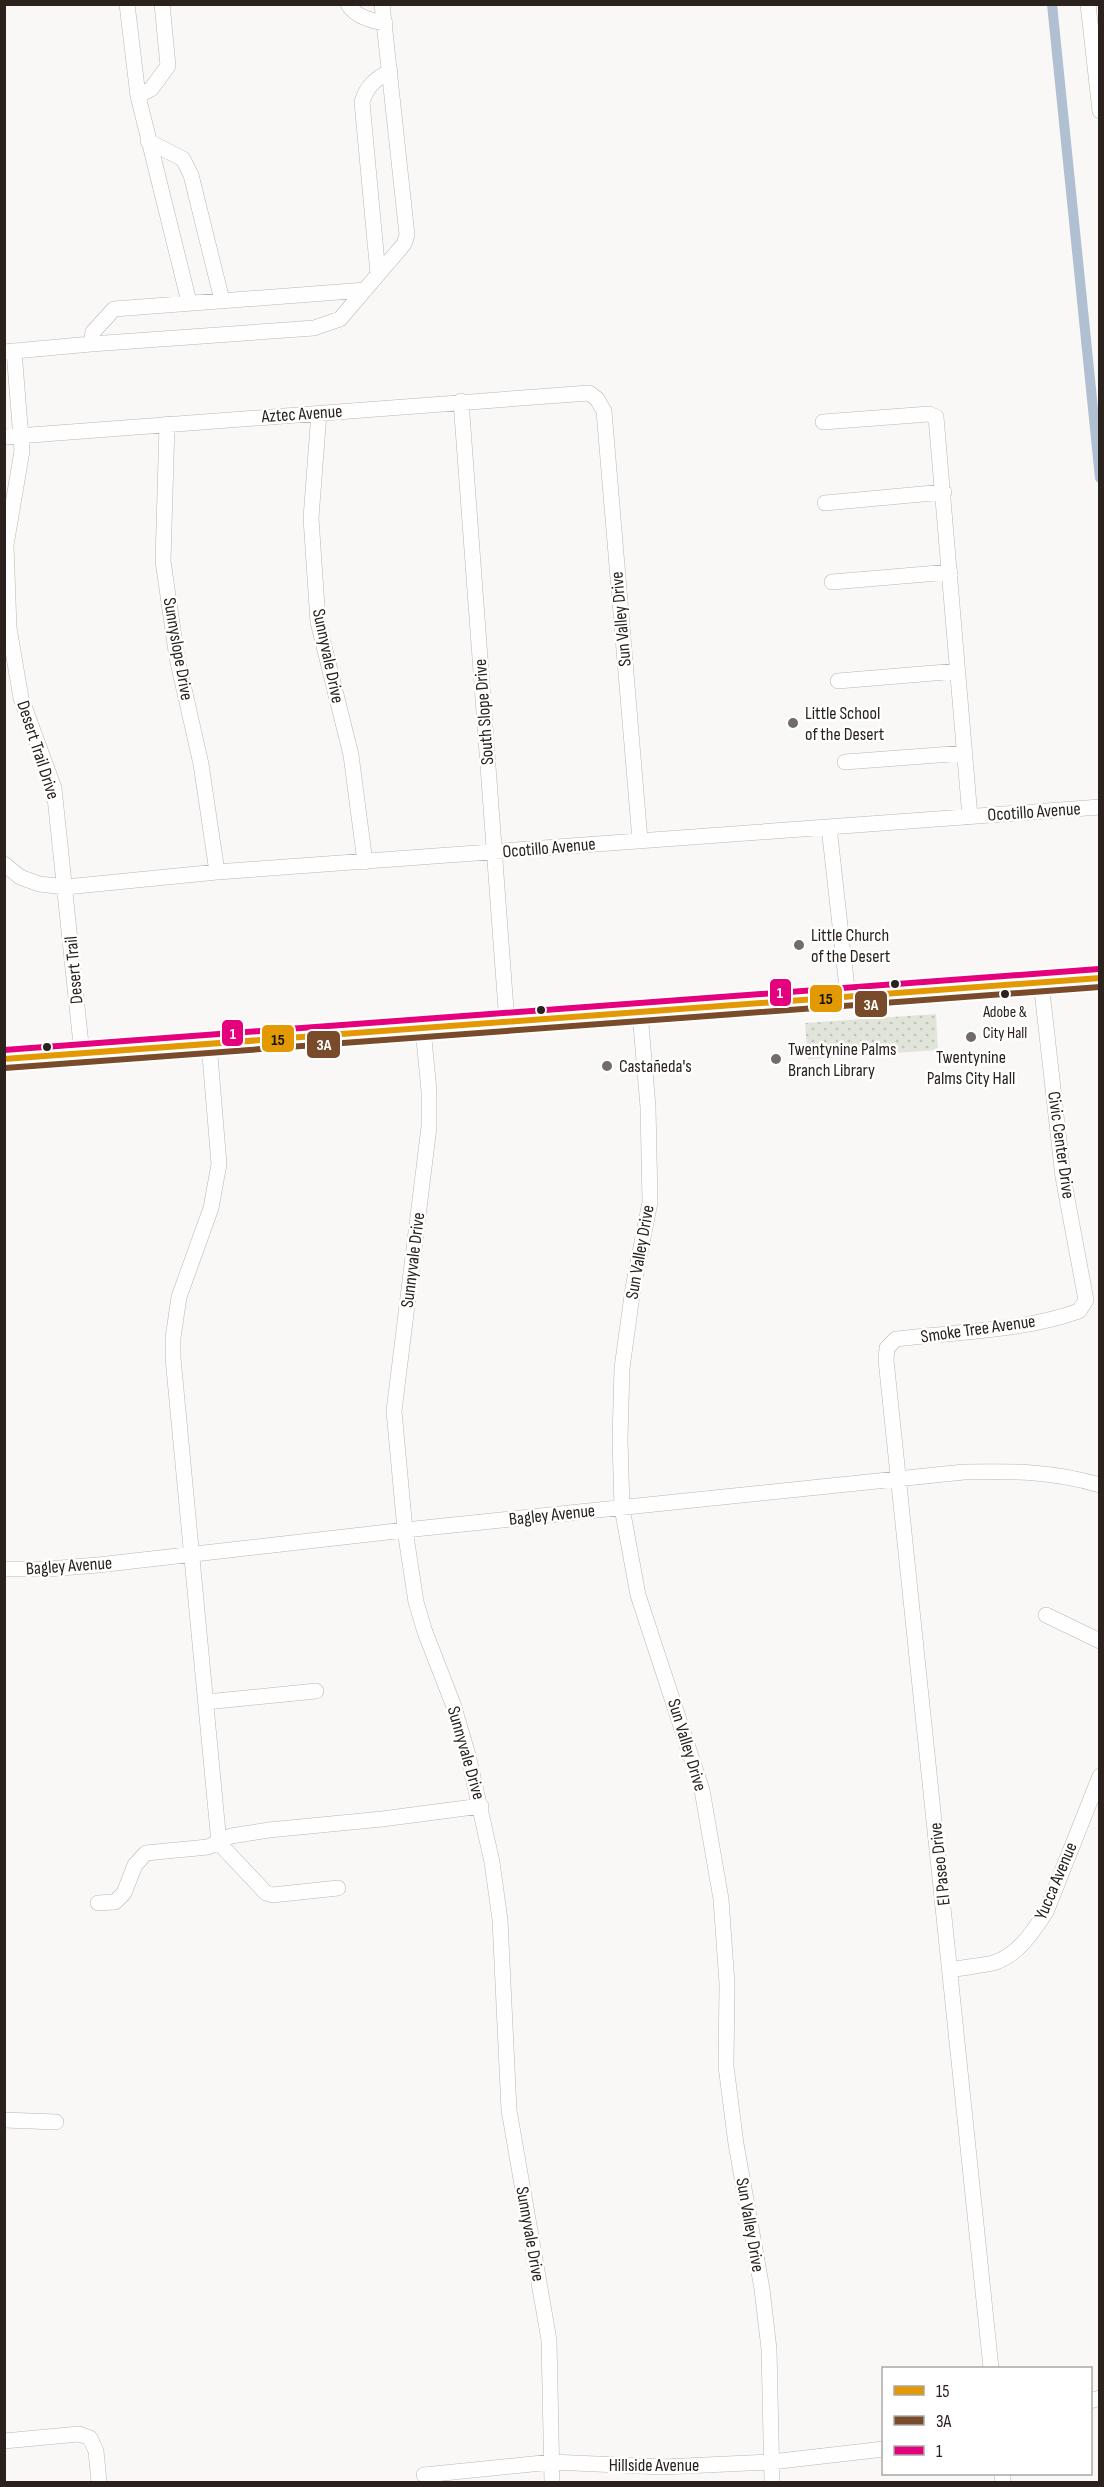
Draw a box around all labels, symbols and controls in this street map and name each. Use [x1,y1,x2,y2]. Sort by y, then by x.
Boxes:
street label: Aztec Avenue [260,401,343,427]
street label: Sun Valley Drive [606,571,636,667]
street label: Sunnyslope Drive [159,596,197,702]
street label: Sunnyvale Drive [308,607,348,705]
street label: South Slope Drive [470,658,498,766]
street label: Desert Trail Drive [12,698,64,802]
place label: Little School of the Desert [805,703,885,745]
marker: Little School of the Desert [786,716,800,730]
street label: Ocotillo Avenue [987,798,1081,826]
street label: Ocotillo Avenue [502,833,596,863]
place label: Little Church of the Desert [811,925,891,967]
street label: Desert Trail [61,935,87,1005]
marker: Little Church of the Desert [792,938,806,952]
line badge: 1 [769,978,792,1007]
unlabelled marker [889,978,901,990]
text: 1 [777,984,784,1003]
line badge: 15 [809,984,843,1013]
marker: Adobe & City Hall [999,988,1011,1000]
text: 15 [819,990,833,1009]
line badge: 3A [854,990,888,1018]
text: 3A [864,996,879,1015]
place label: Adobe & City Hall [982,1003,1027,1043]
unlabelled marker [535,1004,547,1016]
line badge: 1 [221,1019,244,1047]
line badge: 15 [261,1024,295,1053]
text: 1 [230,1025,237,1044]
line badge: 3A [306,1030,341,1059]
marker: Twentynine Palms City Hall [964,1030,978,1044]
text: 15 [271,1031,285,1050]
text: 3A [317,1036,332,1055]
place label: Twentynine Palms Branch Library [788,1039,897,1081]
unlabelled marker [41,1041,53,1053]
place label: Twentynine Palms City Hall [927,1047,1015,1089]
marker: Twentynine Palms Branch Library [769,1052,783,1066]
place label: Castañeda's [619,1056,692,1077]
marker: Castañeda's [600,1059,614,1073]
street label: Civic Center Drive [1043,1090,1079,1200]
street label: Sun Valley Drive [621,1203,659,1301]
street label: Sunnyvale Drive [397,1211,429,1309]
street label: Smoke Tree Avenue [919,1311,1037,1347]
street label: Bagley Avenue [508,1500,596,1530]
street label: Bagley Avenue [25,1553,113,1579]
street label: Sun Valley Drive [663,1696,711,1794]
street label: Sunnyvale Drive [443,1704,489,1802]
street label: El Paseo Drive [925,1821,955,1907]
street label: Yucca Avenue [1030,1839,1082,1923]
street label: Sun Valley Drive [731,2176,769,2274]
street label: Sunnyvale Drive [511,2185,549,2283]
legend [882,2367,1092,2475]
text: 15 [936,2381,950,2402]
text: 3A [936,2411,952,2432]
text: 1 [936,2441,943,2462]
street label: Hillside Avenue [609,2455,699,2476]

